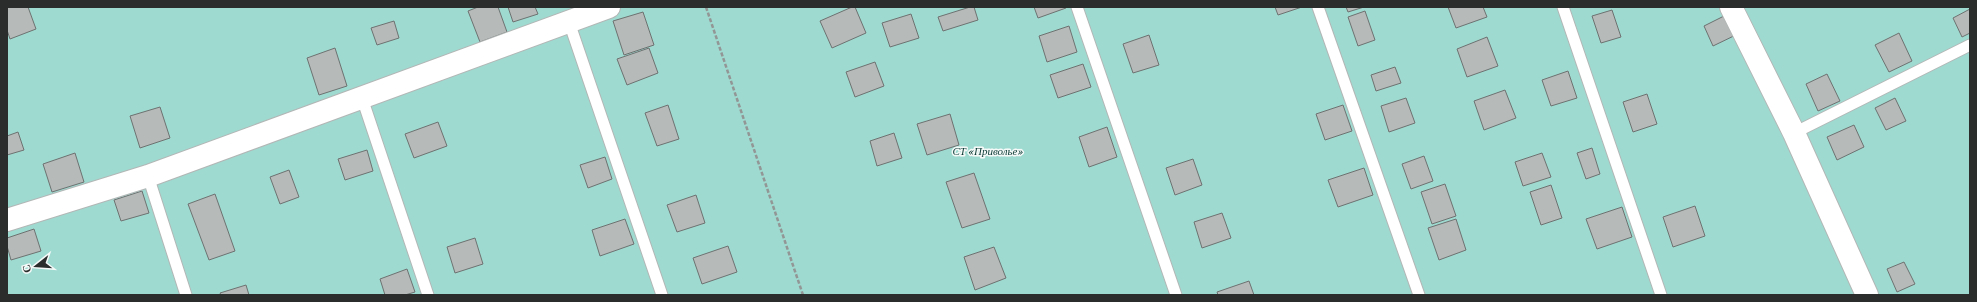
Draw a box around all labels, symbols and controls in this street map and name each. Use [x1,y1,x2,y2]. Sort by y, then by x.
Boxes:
park label: СТ «Приволье» [953,145,1023,157]
north arrow [16,246,56,286]
text: С [20,263,33,274]

